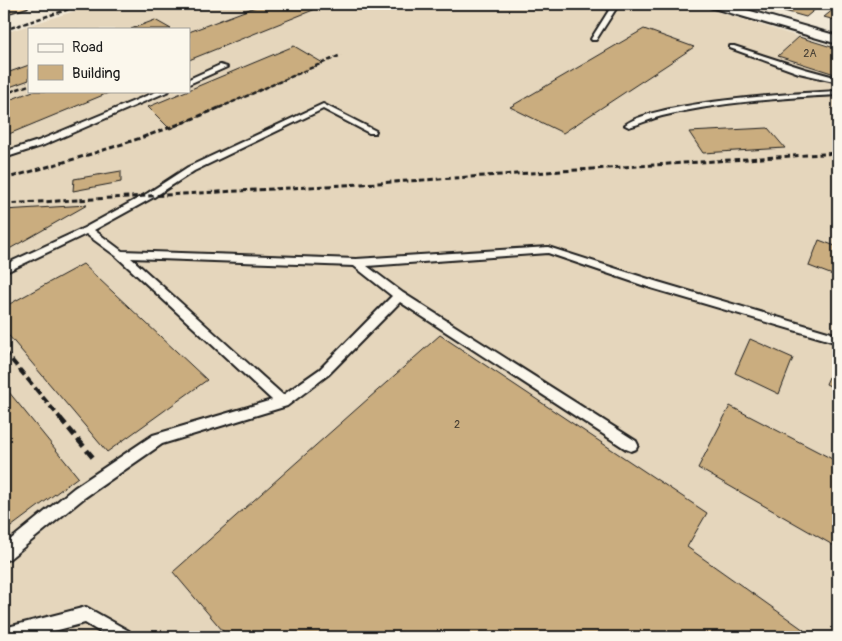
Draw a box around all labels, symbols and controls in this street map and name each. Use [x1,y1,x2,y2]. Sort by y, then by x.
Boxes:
legend [28,28,190,92]
text: Road [72,38,103,57]
house number: 2А [803,47,817,60]
text: Building [72,64,120,83]
house number: 2 [454,418,460,431]

